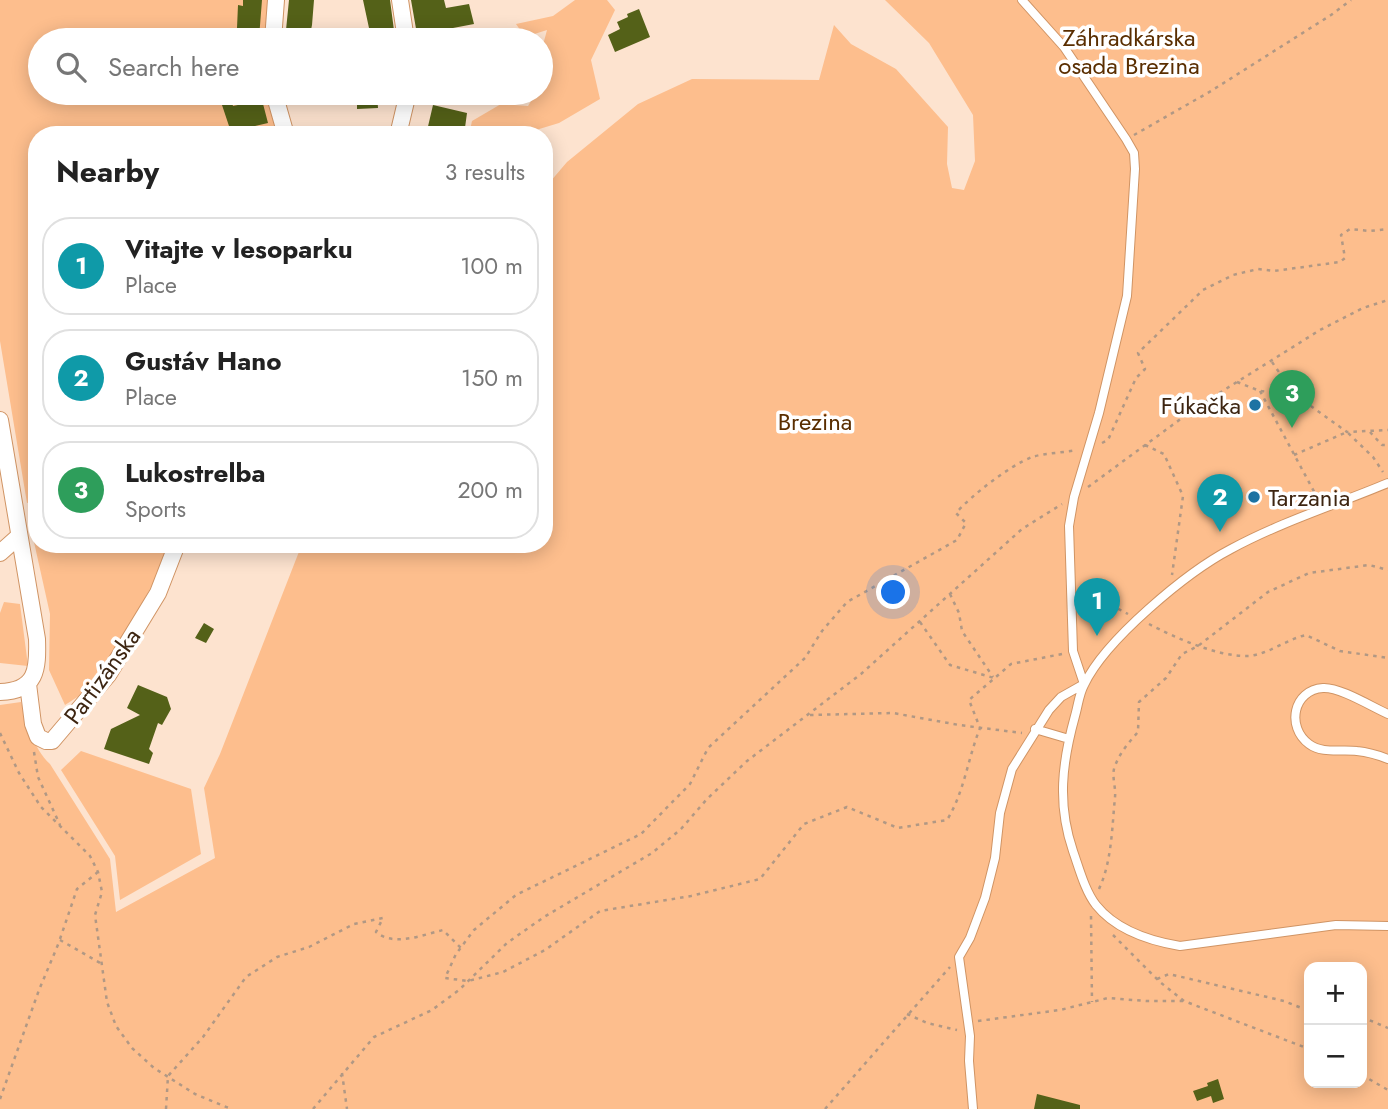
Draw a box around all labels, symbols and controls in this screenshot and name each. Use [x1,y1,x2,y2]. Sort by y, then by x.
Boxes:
park label: Záhradkárska osada Brezina [1058,20,1200,83]
search box [28,28,553,105]
icon: search [52,48,90,86]
text: Search here [108,48,240,86]
text: Nearby [56,150,159,193]
text: 3 results [445,155,525,189]
text: Vitajte v lesoparku [125,230,353,268]
text: 1 [75,249,87,283]
text: 100 m [460,249,523,283]
text: Place [125,268,177,302]
text: Gustáv Hano [125,342,282,380]
text: 2 [73,361,89,395]
text: 150 m [461,361,523,395]
pin: 3 [1269,370,1315,428]
text: Place [125,380,177,414]
place label: Fúkačka [1161,388,1241,423]
marker: Fúkačka [1247,397,1263,413]
park label: Brezina [778,404,852,439]
text: Lukostrelba [125,454,266,492]
text: 3 [74,473,88,507]
text: 200 m [457,473,523,507]
pin: 2 [1197,474,1243,532]
place label: Tarzania [1268,480,1350,515]
marker: Tarzania [1246,489,1262,505]
text: Sports [125,492,186,526]
your location [876,575,910,609]
pin: 1 [1074,578,1120,636]
street label: Partizánska [55,621,149,731]
map controls [1304,962,1367,1088]
button: + [1304,962,1367,1025]
button: − [1304,1025,1367,1088]

